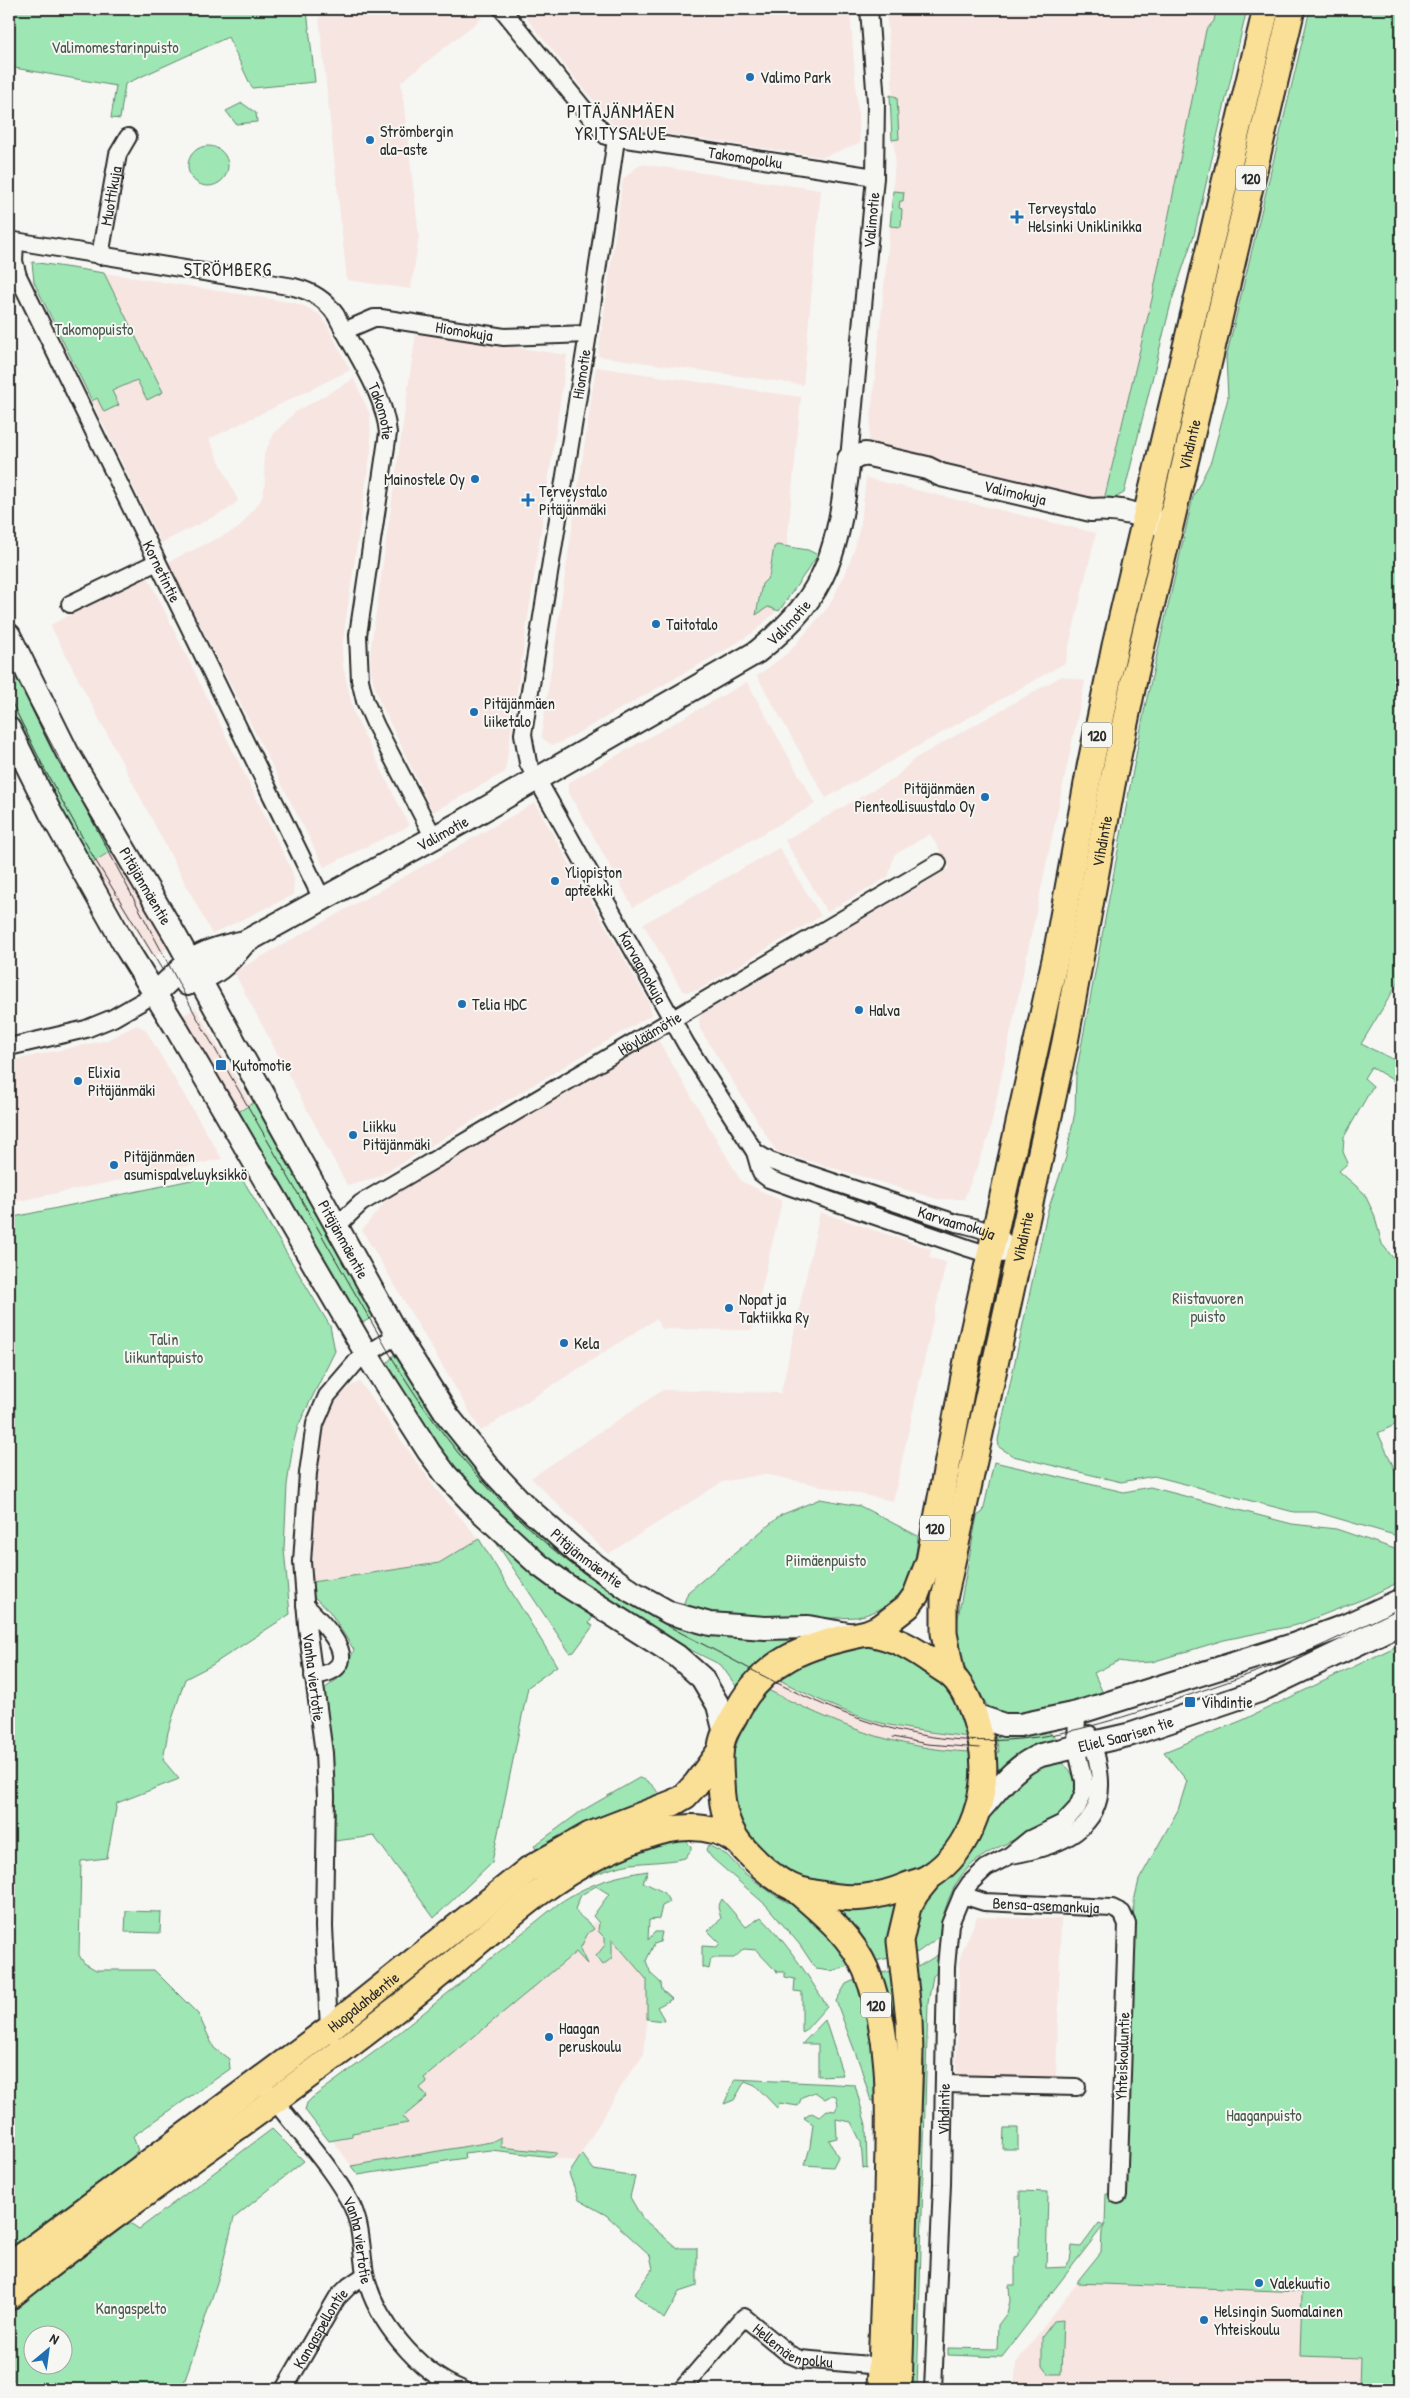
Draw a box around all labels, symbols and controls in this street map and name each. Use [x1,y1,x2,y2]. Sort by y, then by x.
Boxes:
park label: Valimomestarinpuisto [51,36,179,58]
place label: Valimo Park [760,66,831,88]
marker: Valimo Park [744,71,756,83]
district label: PITÄJÄNMÄEN YRITYSALUE [567,98,675,146]
place label: Strömbergin ala-aste [380,120,453,160]
marker: Strömbergin ala-aste [364,134,376,146]
street label: Takomopolku [707,141,784,174]
street label: Muottikuja [95,164,127,227]
road number: 120 [1236,166,1266,190]
street label: Valimotie [858,191,885,249]
place label: Terveystalo Helsinki Uniklinikka [1028,197,1141,237]
marker: Terveystalo Helsinki Uniklinikka [1010,210,1024,224]
district label: STRÖMBERG [184,257,272,282]
street label: Hiomokuja [434,316,495,346]
park label: Takomopuisto [54,318,134,340]
street label: Hiomotie [566,347,596,401]
street label: Takomotie [363,379,399,443]
street label: Vihdintie [1173,416,1206,472]
place label: Mainostele Oy [384,468,465,490]
marker: Mainostele Oy [469,473,481,485]
street label: Valimokuja [982,474,1048,510]
place label: Terveystalo Pitäjänmäki [539,480,608,520]
marker: Terveystalo Pitäjänmäki [521,493,535,507]
street label: Kornetintie [138,537,187,606]
street label: Valimotie [761,595,816,651]
place label: Taitotalo [666,613,718,635]
marker: Taitotalo [650,618,662,630]
place label: Pitäjänmäen liiketalo [484,692,555,732]
marker: Pitäjänmäen liiketalo [468,706,480,718]
road number: 120 [1082,722,1112,748]
place label: Pitäjänmäen Pienteollisuustalo Oy [854,777,975,817]
marker: Pitäjänmäen Pienteollisuustalo Oy [979,791,991,803]
street label: Valimotie [413,810,473,856]
street label: Vihdintie [1086,813,1117,869]
street label: Pitäjänmäentie [114,843,178,929]
place label: Yliopiston apteekki [565,861,622,901]
marker: Yliopiston apteekki [549,875,561,887]
street label: Karvaamokuja [614,927,672,1008]
place label: Telia HDC [472,993,528,1015]
marker: Telia HDC [456,998,468,1010]
place label: Halva [869,999,900,1021]
marker: Halva [853,1004,865,1016]
street label: Höyläämötie [614,1005,686,1060]
place label: Kutomotie [232,1054,292,1076]
marker: Kutomotie [214,1058,228,1072]
place label: Elixia Pitäjänmäki [88,1061,156,1101]
marker: Elixia Pitäjänmäki [72,1075,84,1087]
place label: Liikku Pitäjänmäki [363,1115,431,1155]
marker: Liikku Pitäjänmäki [347,1129,359,1141]
place label: Pitäjänmäen asumispalveluyksikkö [124,1145,248,1185]
marker: Pitäjänmäen asumispalveluyksikkö [108,1159,120,1171]
street label: Pitäjänmäentie [313,1196,375,1283]
street label: Karvaamokuja [915,1200,999,1245]
street label: Vihdintie [1006,1209,1039,1265]
park label: Riistavuoren puisto [1172,1287,1244,1327]
place label: Nopat ja Taktiikka Ry [739,1288,810,1328]
marker: Nopat ja Taktiikka Ry [723,1302,735,1314]
park label: Talin liikuntapuisto [125,1328,204,1368]
place label: Kela [574,1332,599,1354]
marker: Kela [558,1337,570,1349]
road number: 120 [920,1516,950,1540]
street label: Pitäjänmäentie [546,1523,629,1594]
park label: Piimäenpuisto [786,1549,867,1571]
street label: Vanha viertotie [298,1631,330,1723]
place label: Vihdintie [1201,1691,1253,1713]
marker: Vihdintie [1183,1695,1197,1709]
street label: Eliel Saarisen tie [1076,1710,1177,1757]
street label: Bensa-asemankuja [992,1891,1100,1918]
street label: Huopalahdentie [323,1966,404,2037]
road number: 120 [861,1992,891,2018]
street label: Yhteiskouluntie [1109,2011,1135,2100]
place label: Haagan peruskoulu [559,2017,622,2057]
marker: Haagan peruskoulu [543,2031,555,2043]
street label: Vihdintie [932,2082,955,2135]
park label: Haaganpuisto [1226,2104,1302,2126]
street label: Vanha viertotie [338,2192,378,2287]
place label: Valekuutio [1269,2272,1330,2294]
marker: Valekuutio [1253,2277,1265,2289]
street label: Kangaspellontie [287,2282,353,2372]
park label: Kangaspelto [96,2297,167,2319]
place label: Helsingin Suomalainen Yhteiskoulu [1214,2300,1343,2340]
marker: Helsingin Suomalainen Yhteiskoulu [1198,2314,1210,2326]
street label: Hellemäenpolku [748,2318,834,2373]
north arrow [22,2326,72,2376]
text: N [47,2328,63,2349]

